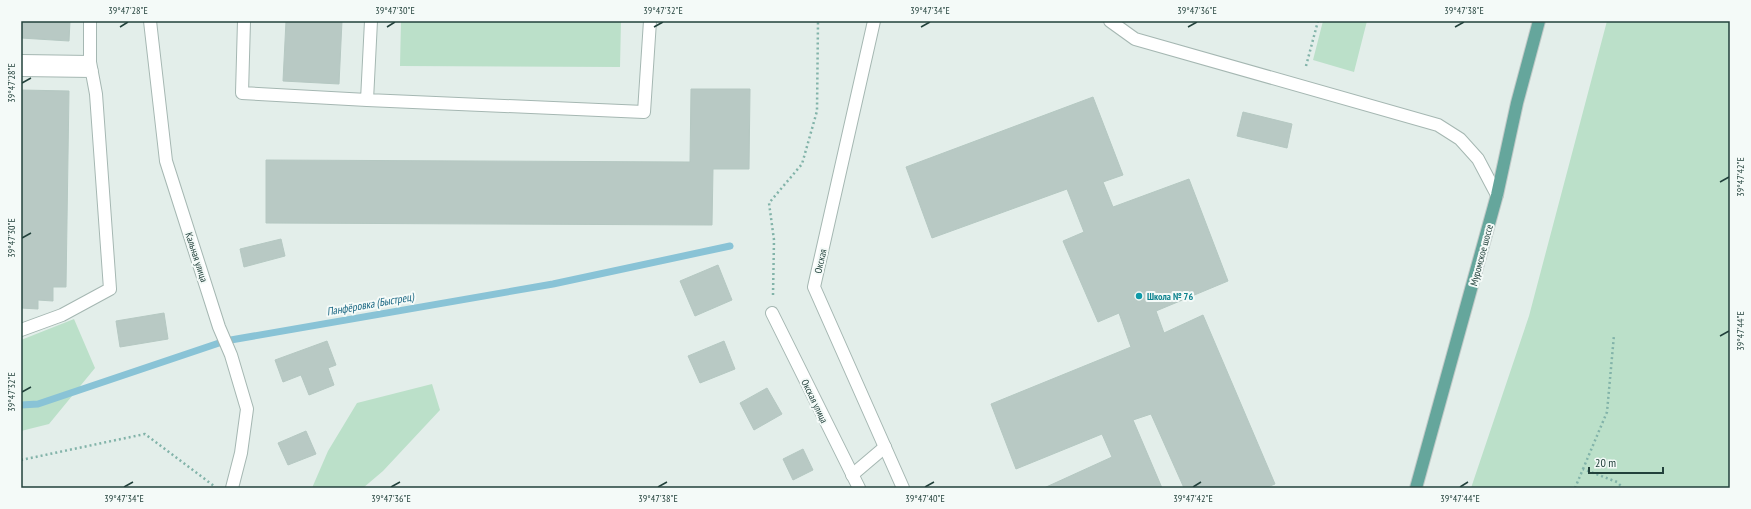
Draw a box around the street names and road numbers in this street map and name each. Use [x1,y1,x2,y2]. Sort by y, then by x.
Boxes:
street label: Муромское шоссе [1467,223,1496,287]
street label: Кальная улица [182,231,211,284]
street label: Окская [811,248,830,275]
street label: Окская улица [798,377,831,425]

